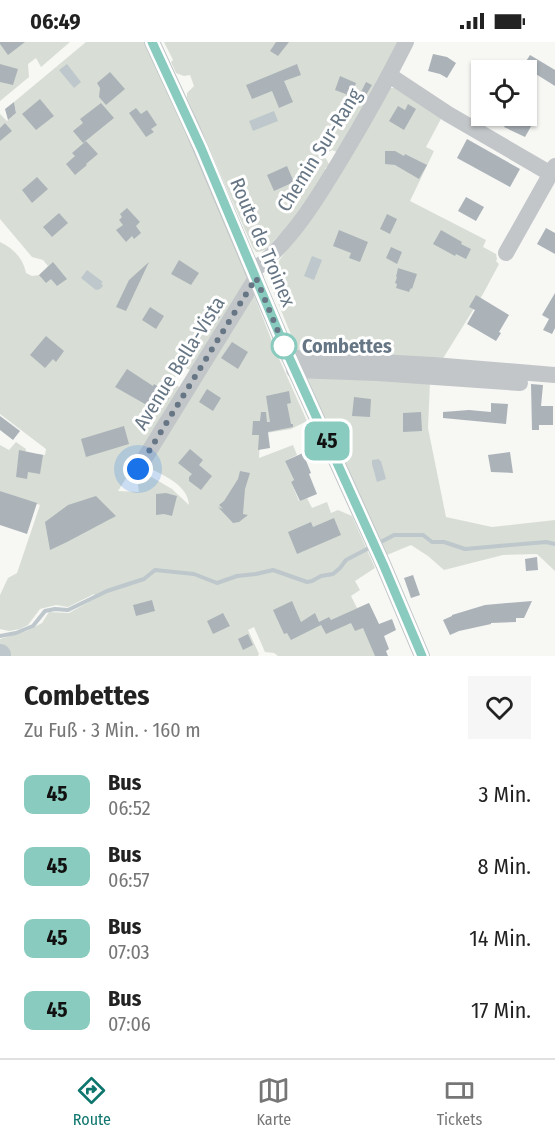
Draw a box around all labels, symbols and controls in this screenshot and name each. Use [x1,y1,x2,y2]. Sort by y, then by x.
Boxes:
text: 06:49 [30,8,81,35]
map controls [471,60,537,126]
button: locate [471,60,537,126]
street label: Chemin Sur-Rang [272,84,367,216]
street label: Route de Troinex [225,174,301,310]
street label: Avenue Bella-Vista [128,292,230,434]
marker: Combettes [271,333,297,359]
place label: Combettes [302,334,392,358]
line badge: 45 [300,422,354,460]
text: 45 [317,428,337,454]
your location [123,454,153,484]
button: heart [468,676,531,739]
text: Combettes [24,679,150,712]
text: Zu Fuß · 3 Min. · 160 m [24,718,201,742]
text: Bus [108,769,141,796]
text: 45 [47,781,67,807]
text: 3 Min. [478,781,531,808]
text: 06:52 [108,796,150,820]
text: Bus [108,841,141,868]
text: 45 [47,853,67,879]
text: 8 Min. [477,853,531,880]
text: 06:57 [108,868,150,892]
text: Bus [108,913,141,940]
text: 45 [47,925,67,951]
text: 14 Min. [469,925,531,952]
text: 07:03 [108,940,150,964]
text: Bus [108,985,141,1012]
text: 45 [47,997,67,1023]
text: 17 Min. [471,997,531,1024]
text: 07:06 [108,1012,151,1036]
tab: Route [73,1074,111,1129]
tab: Karte [256,1074,291,1129]
tab: Tickets [437,1074,482,1129]

